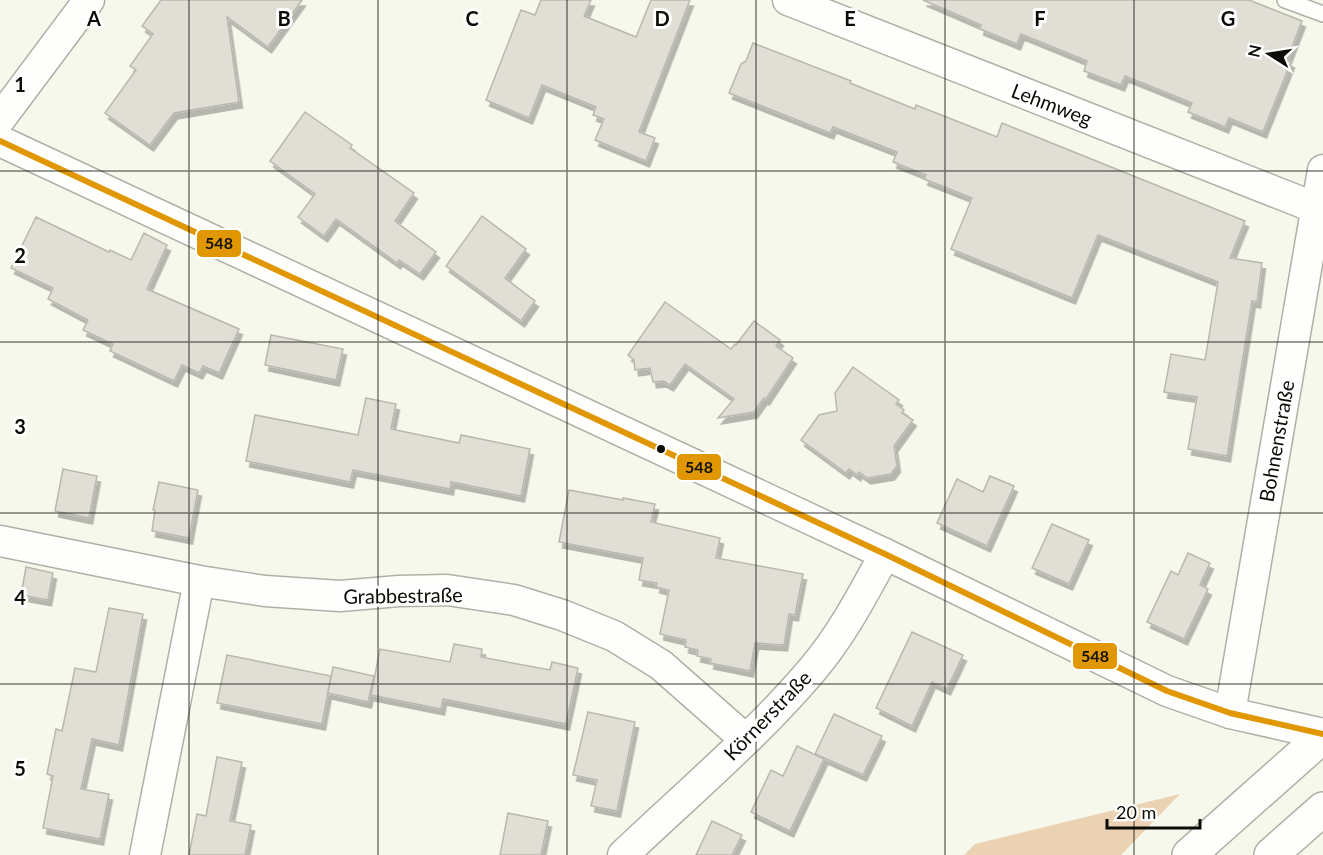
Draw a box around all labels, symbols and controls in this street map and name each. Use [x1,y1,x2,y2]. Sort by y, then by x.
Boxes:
text: A [86,6,101,30]
text: B [277,6,291,30]
text: C [465,6,479,30]
text: D [654,6,670,30]
text: E [844,6,856,30]
text: F [1034,6,1046,30]
text: G [1221,6,1235,30]
north arrow [1239,24,1299,84]
text: N [1243,43,1264,59]
text: 1 [14,72,26,96]
street label: Lehmweg [1008,78,1096,130]
line badge: 548 [196,229,242,258]
text: 548 [205,233,233,252]
text: 2 [14,243,26,267]
street label: Bohnenstraße [1253,378,1299,504]
text: 3 [14,414,26,438]
unlabelled marker [655,443,667,455]
line badge: 548 [676,453,722,481]
text: 548 [685,457,713,476]
street label: Grabbestraße [343,582,463,608]
text: 4 [14,585,26,609]
line badge: 548 [1072,642,1118,670]
text: 548 [1081,646,1109,665]
street label: Körnerstraße [718,665,816,765]
text: 5 [14,756,26,780]
scale bar [1107,792,1200,830]
text: 20 m [1116,801,1156,823]

